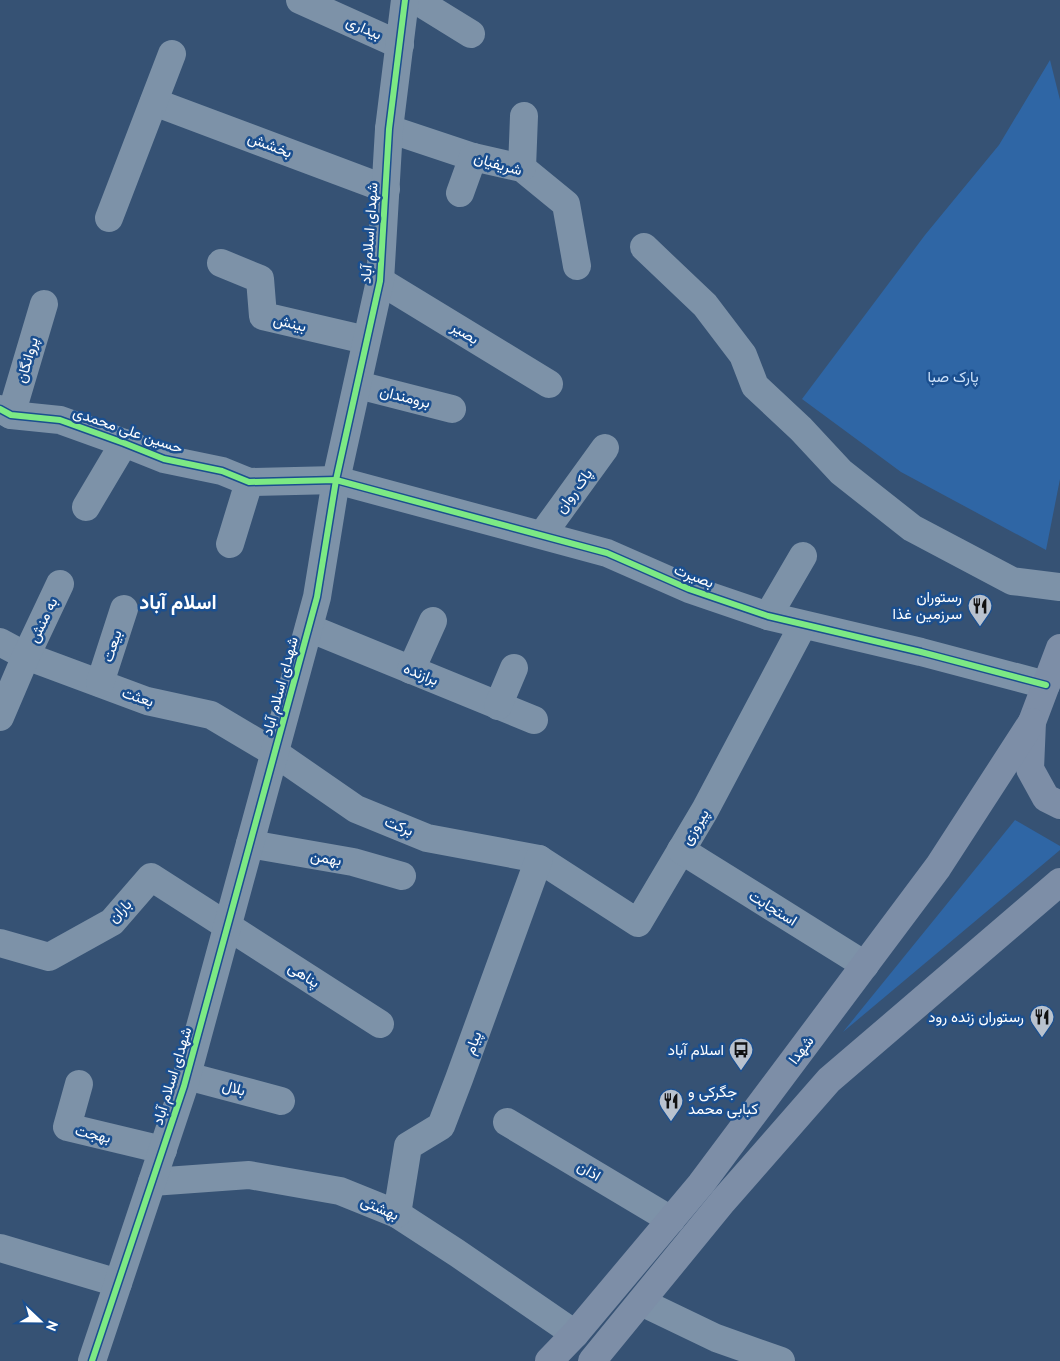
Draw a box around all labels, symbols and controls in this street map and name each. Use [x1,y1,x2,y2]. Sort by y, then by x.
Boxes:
street label: بیداری [343,11,385,45]
street label: بخشش [245,127,295,163]
street label: شریفیان [472,148,525,179]
street label: شهدای اسلام آباد [355,181,383,284]
street label: بینش [271,309,309,337]
street label: بصیر [447,316,483,348]
street label: پروانگان [11,335,43,385]
park label: پارک صبا [927,367,979,387]
street label: برومندان [378,381,432,412]
street label: حسین علی محمدی [70,402,186,458]
street label: پاک روان [551,465,597,517]
street label: بصیرت [672,559,717,592]
place label: رستوران سرزمین غذا [893,587,962,624]
district label: اسلام آباد [139,589,217,615]
restaurant icon: رستوران سرزمین غذا [967,593,993,627]
street label: به منش [24,594,62,646]
street label: بیعت [97,628,126,664]
street label: شهدای اسلام آباد [257,634,303,738]
street label: برازنده [401,658,441,689]
street label: بعثت [120,682,156,711]
street label: پیروزی [676,805,714,849]
street label: برکت [382,811,416,840]
street label: بهمن [309,845,343,871]
street label: استجابت [746,885,801,930]
street label: باران [104,895,136,927]
street label: پناهی [284,957,324,993]
restaurant icon: رستوران زنده رود [1029,1004,1055,1038]
place label: رستوران زنده رود [928,1007,1024,1026]
street label: شهدای اسلام آباد [148,1024,196,1128]
street label: پیام [460,1029,486,1057]
street label: شهدا [784,1032,818,1068]
bus stop icon: اسلام آباد [728,1037,754,1071]
place label: اسلام آباد [668,1040,724,1060]
street label: بلال [221,1075,248,1100]
place label: جگرکی و کبابی محمد [688,1082,758,1119]
restaurant icon: جگرکی و کبابی محمد [658,1088,684,1122]
street label: بهجت [73,1120,113,1147]
street label: اذان [574,1156,605,1185]
street label: بهشتی [358,1191,402,1225]
north arrow [15,1296,65,1346]
text: N [42,1318,62,1334]

